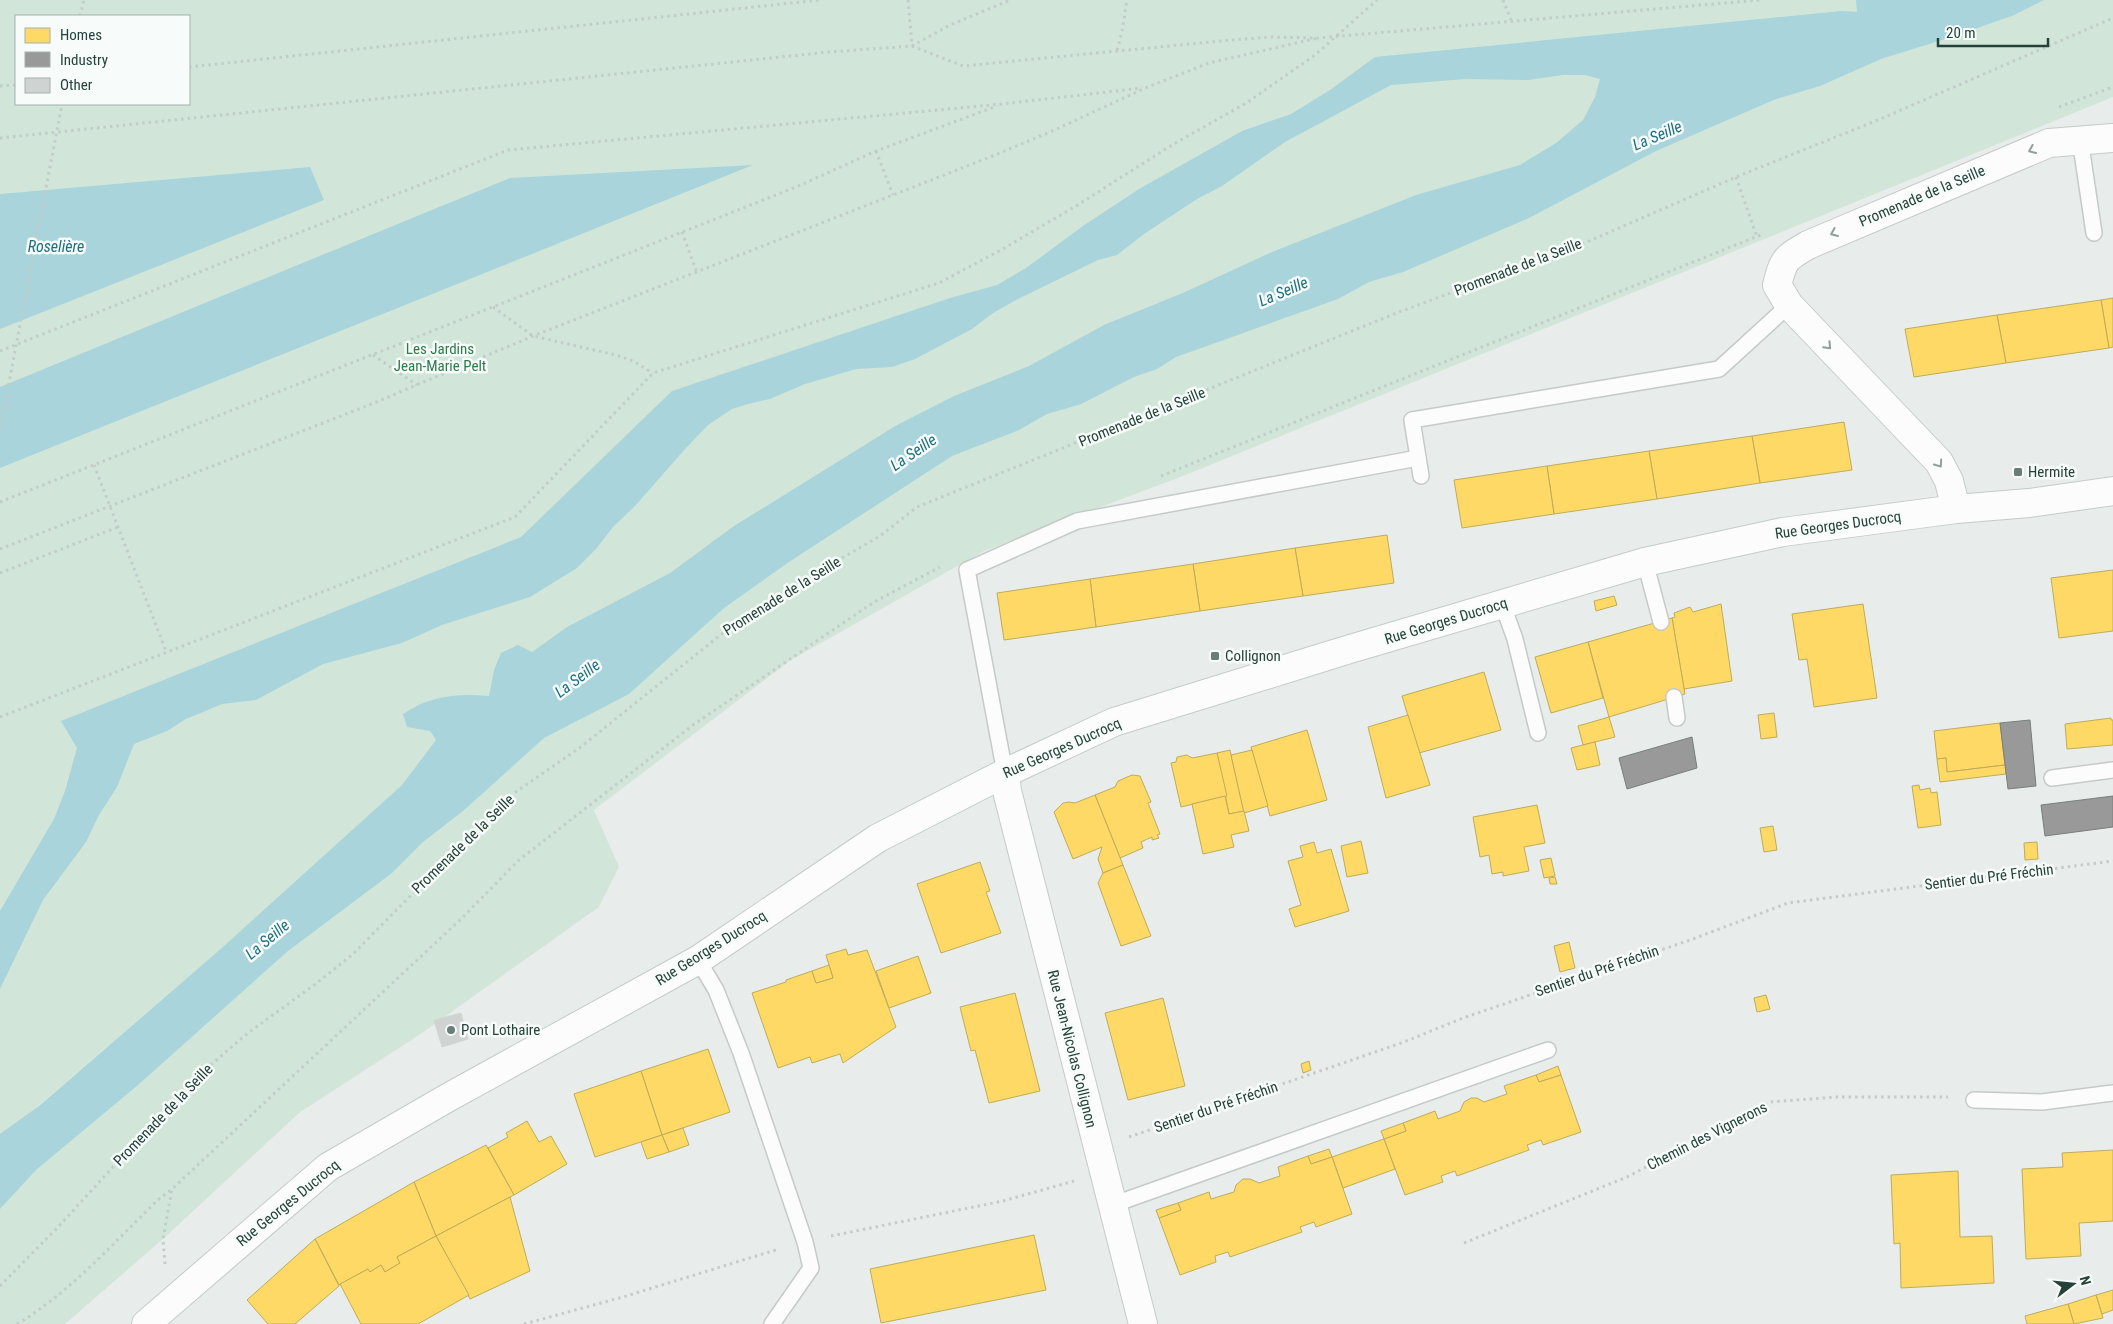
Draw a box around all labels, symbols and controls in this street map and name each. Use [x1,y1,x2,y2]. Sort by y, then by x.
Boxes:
legend [15,15,190,105]
scale bar [1938,15,2048,47]
text: 20 m [1946,24,1976,42]
text: Homes [60,26,102,44]
text: Industry [60,51,108,69]
text: Other [60,76,93,94]
water label: La Seille [1630,117,1685,154]
one-way arrow [2028,143,2037,154]
street label: Promenade de la Seille [1856,161,1988,231]
one-way arrow [1830,227,1839,238]
street label: Promenade de la Seille [1452,234,1584,300]
water label: Roselière [28,237,84,256]
water label: La Seille [1256,273,1311,310]
park label: Les Jardins Jean-Marie Pelt [394,340,486,375]
one-way arrow [1822,340,1831,349]
street label: Promenade de la Seille [1076,383,1208,451]
water label: La Seille [887,430,940,475]
one-way arrow [1933,458,1942,468]
place label: Hermite [2028,463,2075,481]
marker: Hermite [2012,466,2024,478]
street label: Rue Georges Ducrocq [1774,507,1902,543]
street label: Promenade de la Seille [720,553,844,639]
street label: Rue Georges Ducrocq [1382,594,1510,648]
place label: Collignon [1225,647,1281,665]
marker: Collignon [1209,650,1221,662]
water label: La Seille [551,655,604,702]
street label: Rue Georges Ducrocq [1000,714,1124,782]
street label: Promenade de la Seille [408,791,518,897]
street label: Sentier du Pré Fréchin [1924,860,2054,894]
street label: Rue Georges Ducrocq [652,907,770,989]
water label: La Seille [241,915,293,963]
street label: Sentier du Pré Fréchin [1533,941,1661,1001]
street label: Rue Jean-Nicolas Collignon [1044,968,1100,1130]
place label: Pont Lothaire [461,1021,540,1039]
marker: Pont Lothaire [445,1024,457,1036]
street label: Promenade de la Seille [110,1060,216,1170]
street label: Sentier du Pré Fréchin [1152,1077,1280,1137]
street label: Chemin des Vignerons [1644,1098,1770,1174]
street label: Rue Georges Ducrocq [233,1156,343,1250]
north arrow [2048,1259,2098,1309]
text: N [2077,1274,2094,1287]

